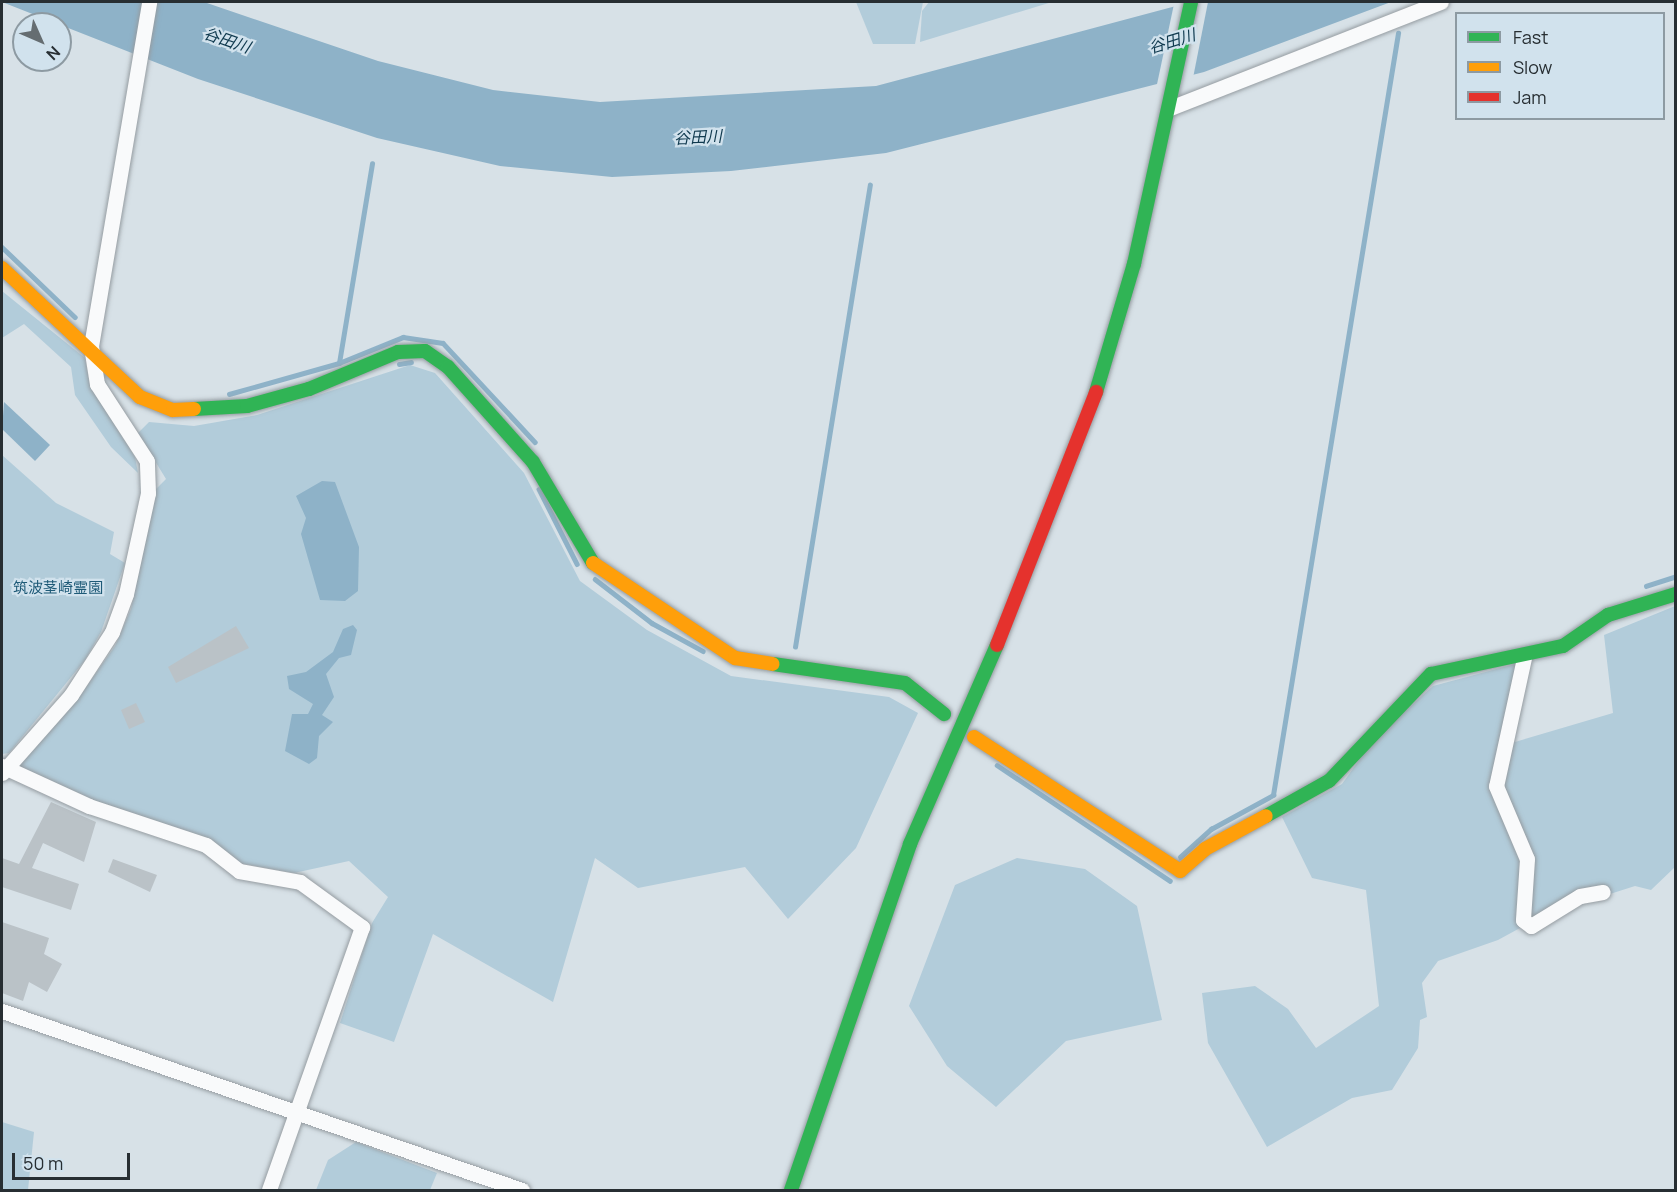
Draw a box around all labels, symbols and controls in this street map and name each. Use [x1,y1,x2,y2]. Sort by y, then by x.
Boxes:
north arrow [12,12,72,72]
legend [1455,12,1665,120]
water label: 谷田川 [201,23,253,57]
water label: 谷田川 [1146,25,1198,57]
text: Fast [1513,25,1548,49]
text: N [41,41,65,65]
text: Slow [1513,55,1552,79]
text: Jam [1513,85,1547,109]
water label: 谷田川 [674,126,722,148]
park label: 筑波茎崎霊園 [13,579,103,597]
scale bar [15,1141,134,1179]
text: 50 m [23,1151,63,1175]

